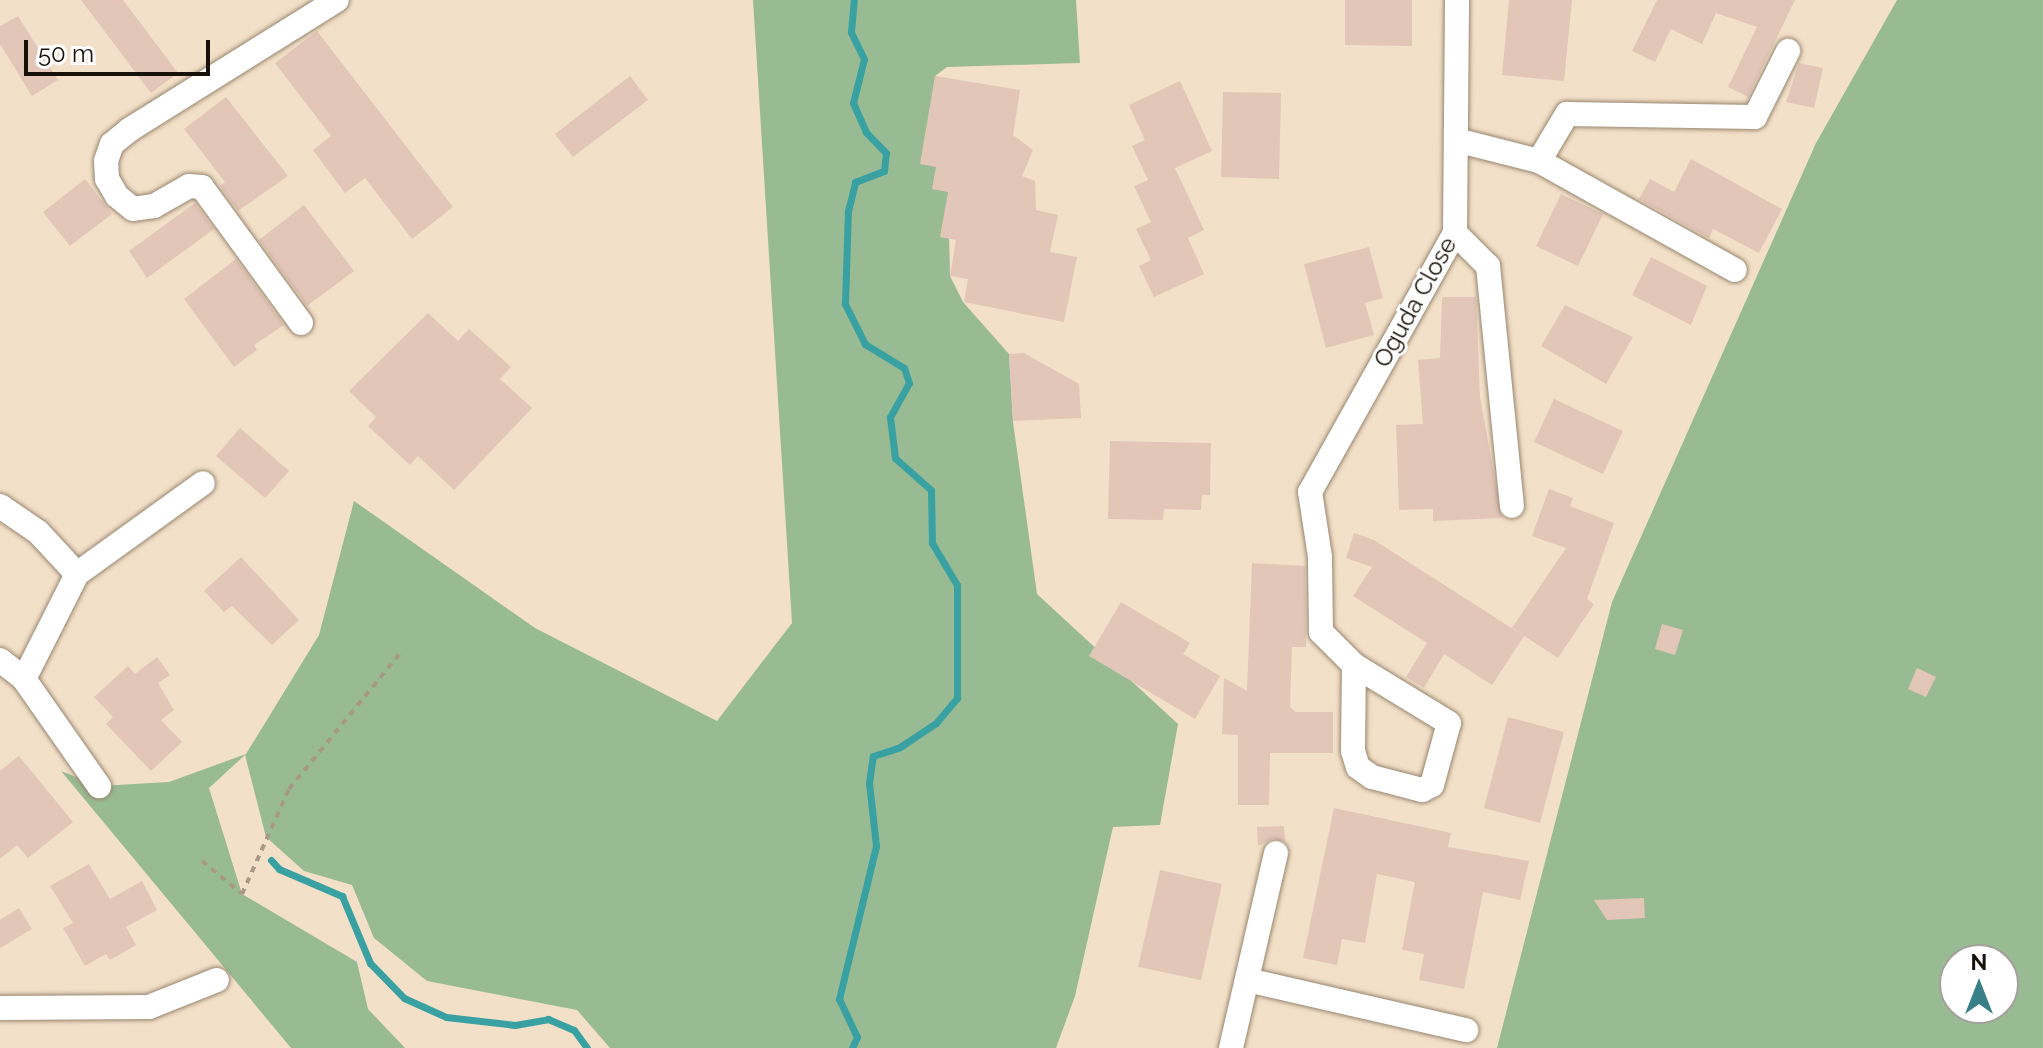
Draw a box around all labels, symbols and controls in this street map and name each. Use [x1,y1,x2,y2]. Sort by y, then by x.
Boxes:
scale bar [28,24,214,74]
text: 50 m [38,39,94,68]
street label: Oguda Close [1367,232,1463,372]
north arrow [1939,944,2019,1024]
text: N [1971,949,1987,975]

